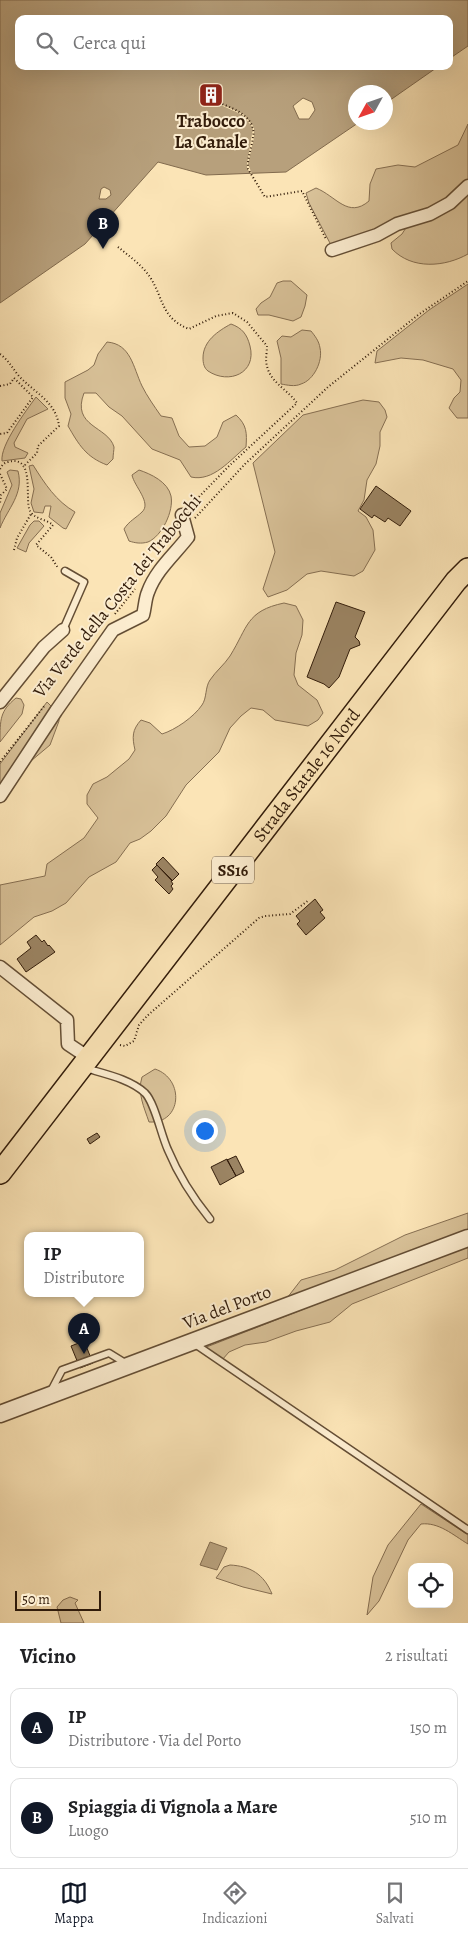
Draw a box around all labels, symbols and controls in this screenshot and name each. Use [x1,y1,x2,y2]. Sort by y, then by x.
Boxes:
search box [15,15,453,70]
icon: search [33,29,61,57]
text: Cerca qui [73,30,146,56]
building icon: Trabocco La Canale [198,82,224,108]
north arrow [348,85,393,130]
place label: Trabocco La Canale [174,109,248,154]
pin: B [87,208,119,249]
street label: Via Verde della Costa dei Trabocchi [27,489,207,703]
street label: Strada Statale 16 Nord [247,703,366,847]
road number: SS16 [212,856,254,884]
your location [192,1118,218,1144]
popup [24,1232,144,1297]
text: IP [43,1241,61,1267]
text: Distributore [43,1267,125,1289]
street label: Via del Porto [178,1279,275,1335]
pin: A [68,1313,100,1354]
map controls [408,1563,453,1608]
button: locate [408,1563,453,1608]
scale bar [15,1588,101,1611]
text: 50 m [22,1590,50,1609]
text: Vicino [20,1642,76,1670]
text: 2 risultati [385,1645,448,1667]
text: IP [68,1704,86,1730]
text: A [32,1717,42,1739]
text: 150 m [410,1717,447,1739]
text: Distributore · Via del Porto [68,1730,241,1752]
text: Spiaggia di Vignola a Mare [68,1794,278,1820]
text: B [32,1807,42,1829]
text: 510 m [410,1807,447,1829]
text: Luogo [68,1820,109,1842]
tab: Mappa [54,1879,94,1928]
tab: Indicazioni [202,1879,267,1928]
tab: Salvati [376,1879,414,1928]

